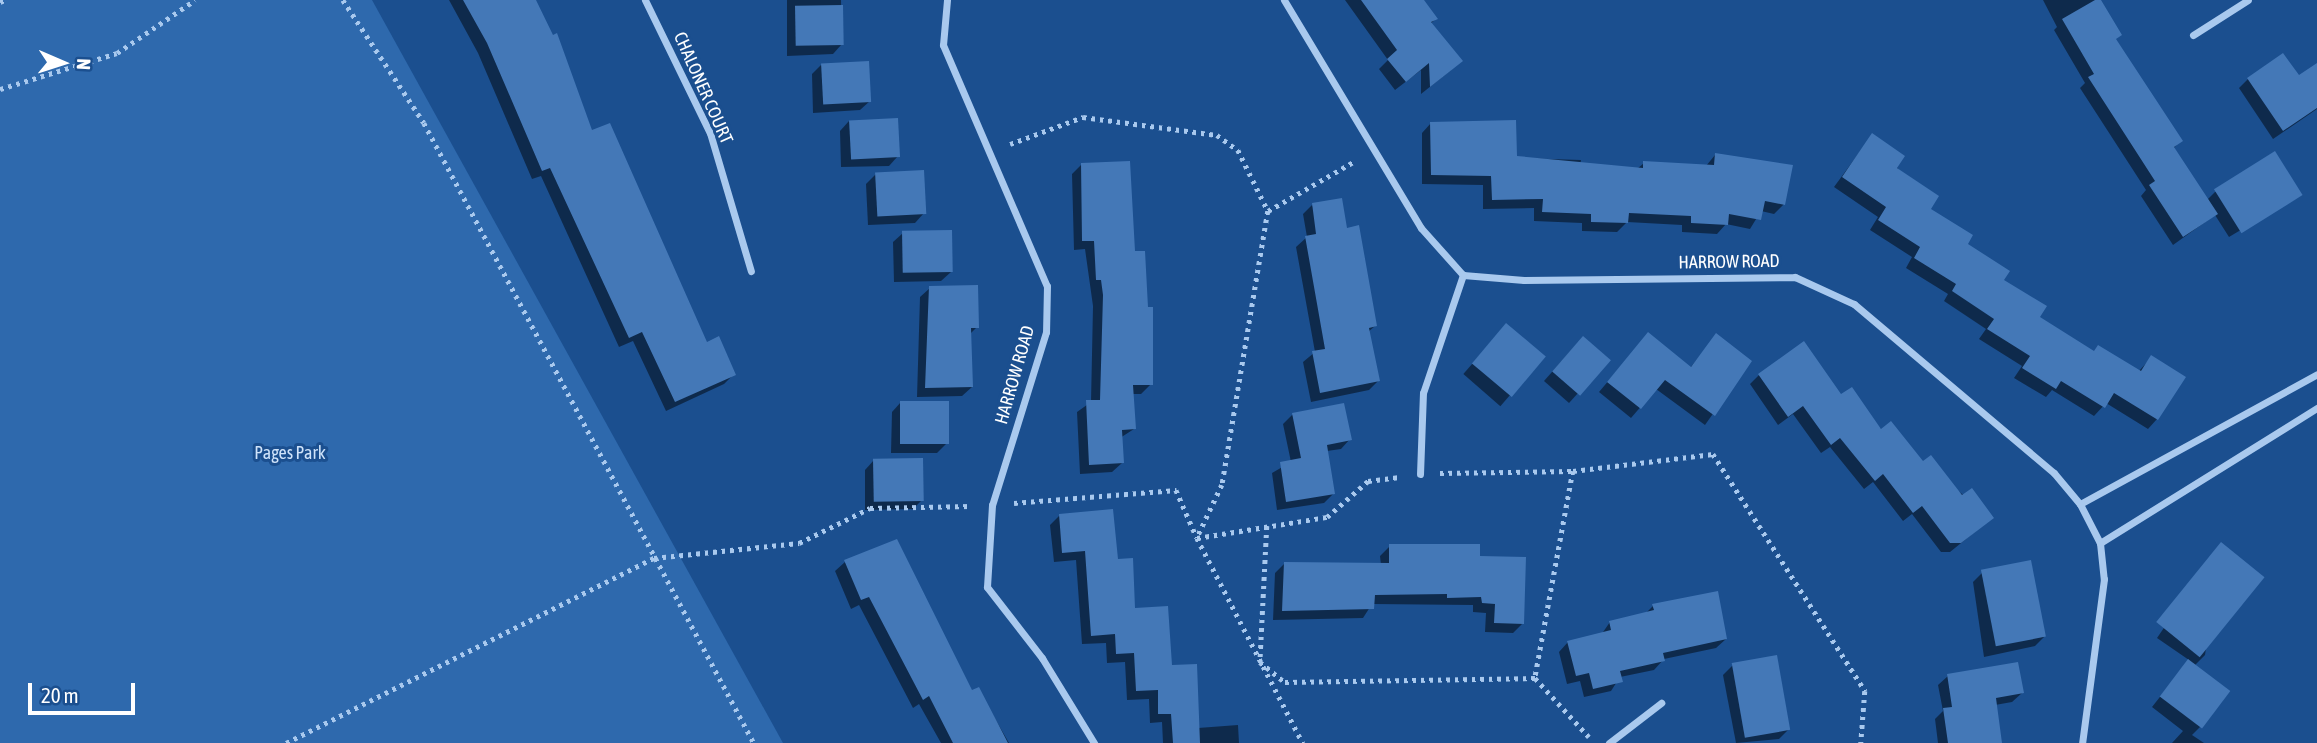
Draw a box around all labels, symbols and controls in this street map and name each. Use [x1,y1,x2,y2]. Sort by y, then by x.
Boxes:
north arrow [28,28,98,98]
street label: CHALONER COURT [669,29,737,147]
text: N [73,58,95,70]
street label: HARROW ROAD [1678,250,1780,274]
street label: HARROW ROAD [991,323,1039,427]
park label: Pages Park [254,442,326,464]
scale bar [32,670,138,714]
text: 20 m [41,683,79,707]

